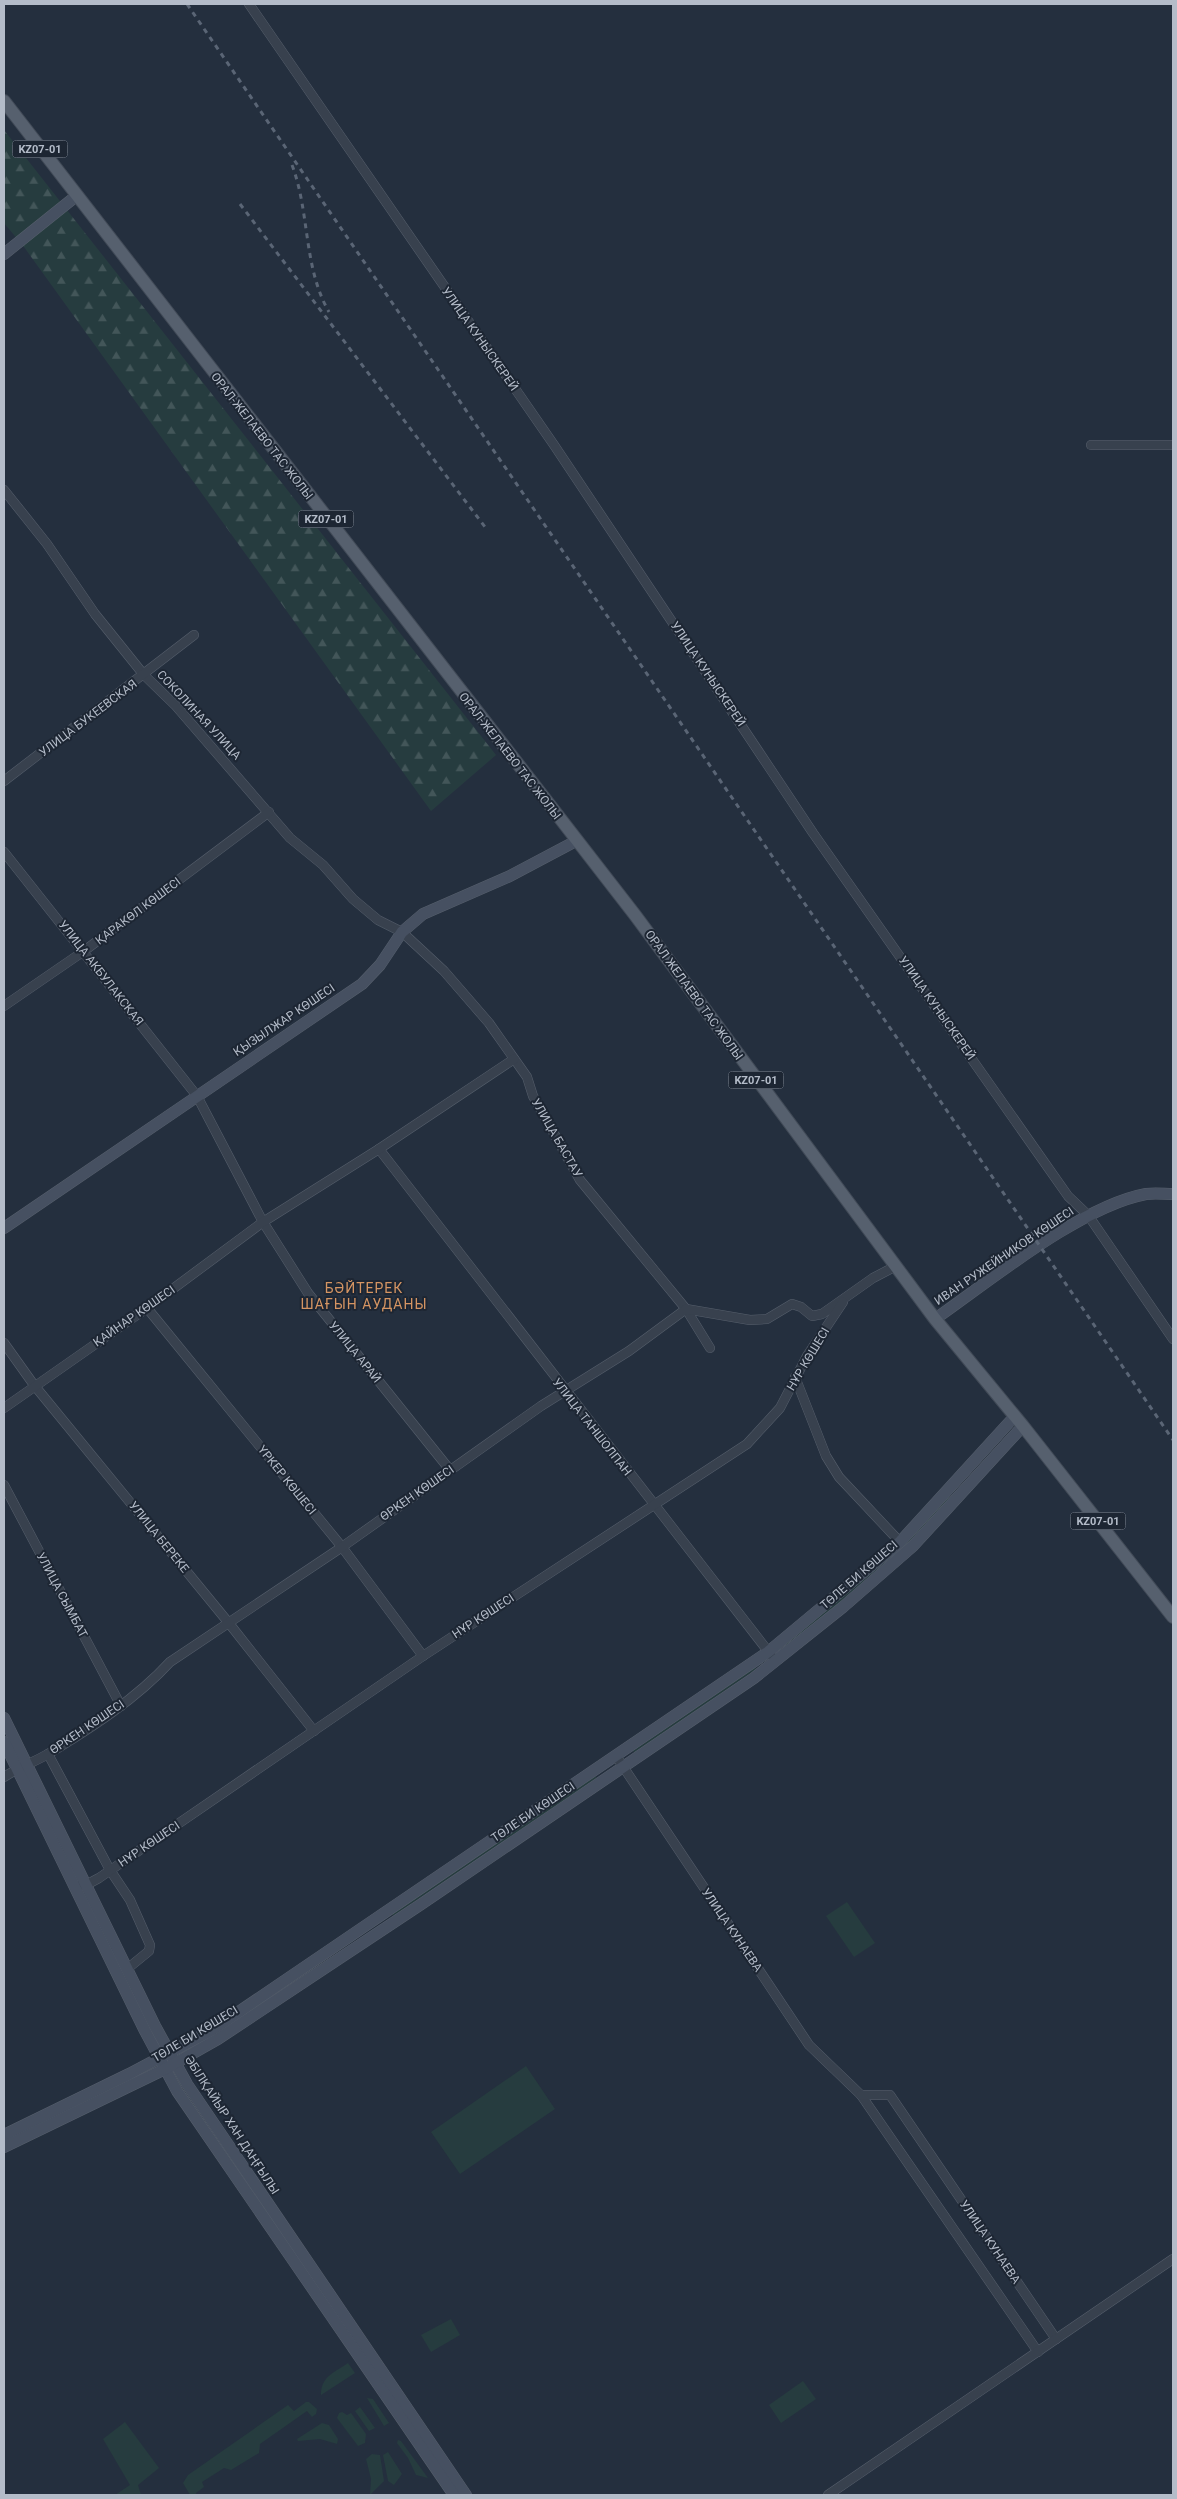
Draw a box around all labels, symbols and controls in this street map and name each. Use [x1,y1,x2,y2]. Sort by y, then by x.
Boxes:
road number: KZ07-01 [12,140,68,158]
street label: УЛИЦА КУНЫСКЕРЕЙ [439,284,522,394]
street label: ОРАЛ-ЖЕЛАЕВО ТАС ЖОЛЫ [208,370,316,502]
road number: KZ07-01 [298,510,354,528]
street label: УЛИЦА КУНЫСКЕРЕЙ [668,618,749,729]
street label: СОКОЛИНАЯ УЛИЦА [154,667,244,763]
street label: УЛИЦА БУКЕЕВСКАЯ [36,677,140,759]
street label: ОРАЛ-ЖЕЛАЕВО ТАС ЖОЛЫ [456,690,564,822]
street label: ҚАРАКӨЛ КӨШЕСІ [93,874,183,948]
street label: УЛИЦА АКБУЛАКСКАЯ [56,918,146,1028]
street label: ОРАЛ ЖЕЛАЕВО ТАС ЖОЛЫ [642,927,746,1063]
street label: УЛИЦА КУНЫСКЕРЕЙ [896,953,979,1063]
street label: ҚЫЗЫЛЖАР КӨШЕСІ [231,981,337,1059]
road number: KZ07-01 [728,1072,784,1088]
street label: УЛИЦА БАСТАУ [529,1096,586,1180]
street label: ИВАН РУЖЕЙНИКОВ КӨШЕСІ [931,1203,1076,1308]
district label: БӘЙТЕРЕК ШАҒЫН АУДАНЫ [300,1280,428,1312]
street label: ҚАЙНАР КӨШЕСІ [90,1282,178,1349]
street label: УЛИЦА АРАЙ [326,1318,385,1386]
street label: НҰР КӨШЕСІ [784,1325,832,1393]
street label: УЛИЦА ТАНШОЛПАН [550,1376,634,1478]
street label: ҮРКЕР КӨШЕСІ [255,1443,319,1517]
street label: ӨРКЕН КӨШЕСІ [377,1462,457,1524]
street label: УЛИЦА БЕРЕКЕ [126,1499,192,1575]
road number: KZ07-01 [1070,1512,1126,1530]
street label: ТӨЛЕ БИ КӨШЕСІ [818,1538,900,1612]
street label: УЛИЦА СЫМБАТ [34,1550,90,1640]
street label: НҰР КӨШЕСІ [449,1591,517,1641]
street label: ӨРКЕН КӨШЕСІ [47,1697,127,1757]
street label: ТӨЛЕ БИ КӨШЕСІ [489,1779,577,1845]
street label: НҰР КӨШЕСІ [116,1818,182,1870]
street label: УЛИЦА КУНАЕВА [699,1886,765,1975]
street label: ТӨЛЕ БИ КӨШЕСІ [150,2003,240,2065]
street label: ӘБІЛҚАЙЫР ХАН ДАҢҒЫЛЫ [182,2053,283,2197]
street label: УЛИЦА КУНАЕВА [957,2198,1023,2287]

